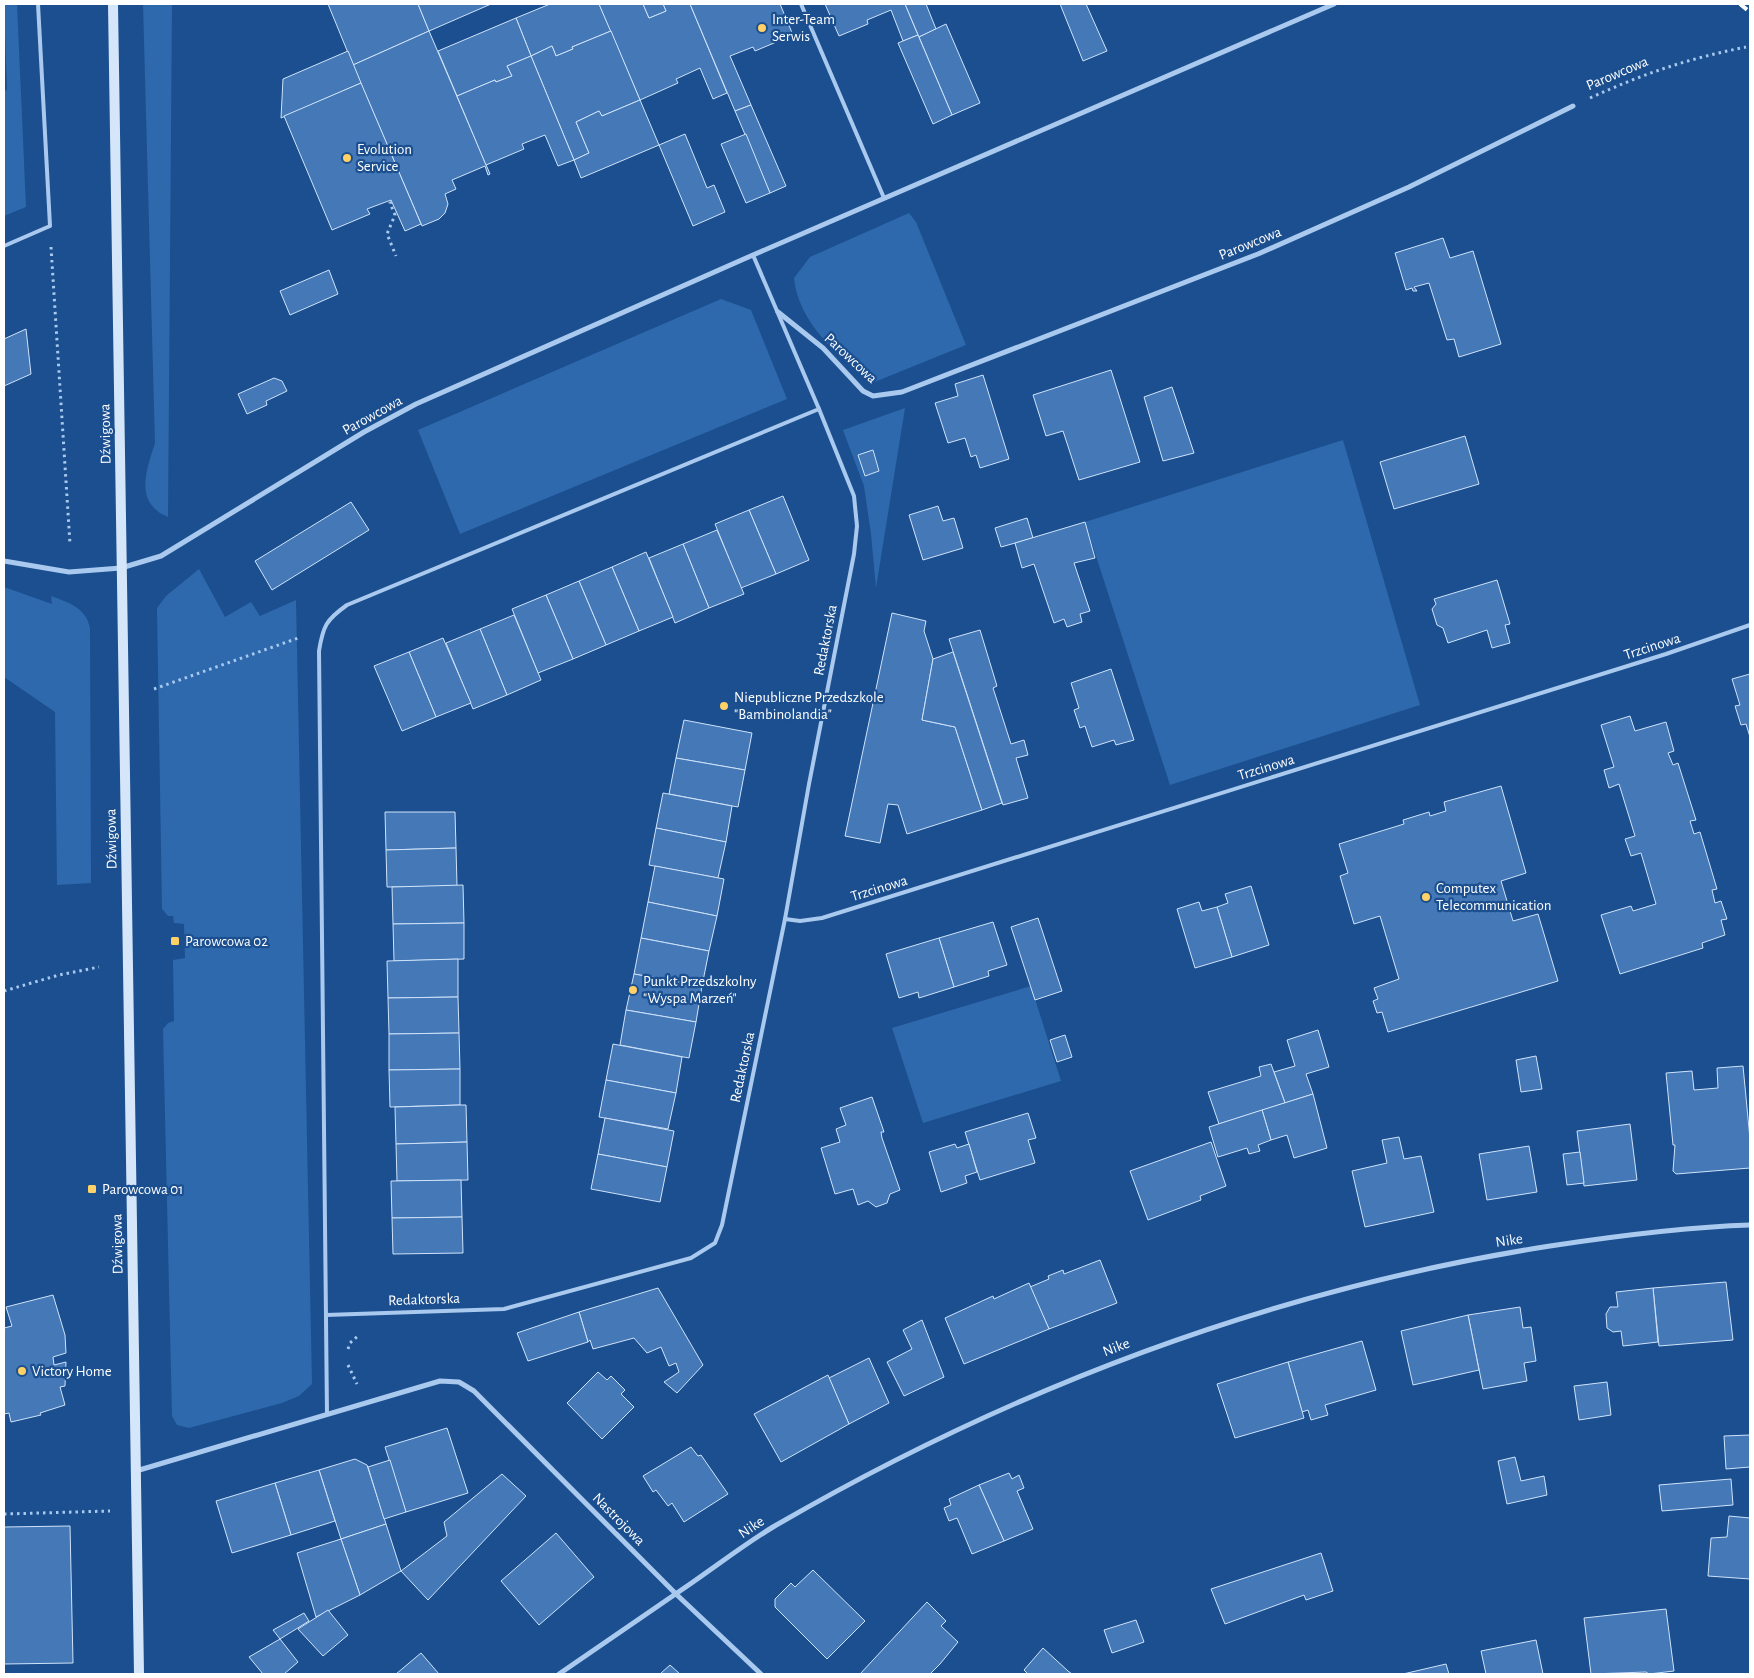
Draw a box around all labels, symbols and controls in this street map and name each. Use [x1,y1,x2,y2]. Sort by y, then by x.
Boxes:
place label: Inter-Team Serwis [772,12,835,44]
marker: Inter-Team Serwis [756,22,768,34]
street label: Parowcowa [1584,54,1650,93]
place label: Evolution Service [357,142,412,174]
marker: Evolution Service [341,152,353,164]
street label: Parowcowa [1217,224,1284,263]
street label: Parowcowa [821,330,880,386]
street label: Parowcowa [340,393,405,438]
street label: Dźwigowa [97,403,114,465]
street label: Redaktorska [811,603,840,677]
street label: Trzcinowa [1622,630,1682,663]
place label: Niepubliczne Przedszkole "Bambinolandia" [734,690,884,722]
marker: Niepubliczne Przedszkole "Bambinolandia" [718,700,730,712]
street label: Trzcinowa [1236,752,1296,783]
street label: Dźwigowa [103,808,120,870]
street label: Trzcinowa [849,873,909,904]
place label: Computex Telecommunication [1436,881,1552,913]
marker: Computex Telecommunication [1420,891,1432,903]
place label: Parowcowa 02 [185,934,268,949]
marker: Parowcowa 02 [169,935,181,947]
place label: Punkt Przedszkolny "Wyspa Marzeń" [643,974,757,1006]
marker: Punkt Przedszkolny "Wyspa Marzeń" [627,984,639,996]
street label: Redaktorska [728,1030,757,1104]
place label: Parowcowa 01 [102,1182,183,1197]
marker: Parowcowa 01 [86,1183,98,1195]
street label: Dźwigowa [109,1213,126,1275]
street label: Nike [1494,1231,1524,1250]
street label: Redaktorska [388,1291,460,1308]
street label: Nike [1101,1336,1132,1359]
place label: Victory Home [32,1364,112,1379]
marker: Victory Home [16,1365,28,1377]
street label: Nastrojowa [590,1490,648,1549]
street label: Nike [736,1513,767,1541]

